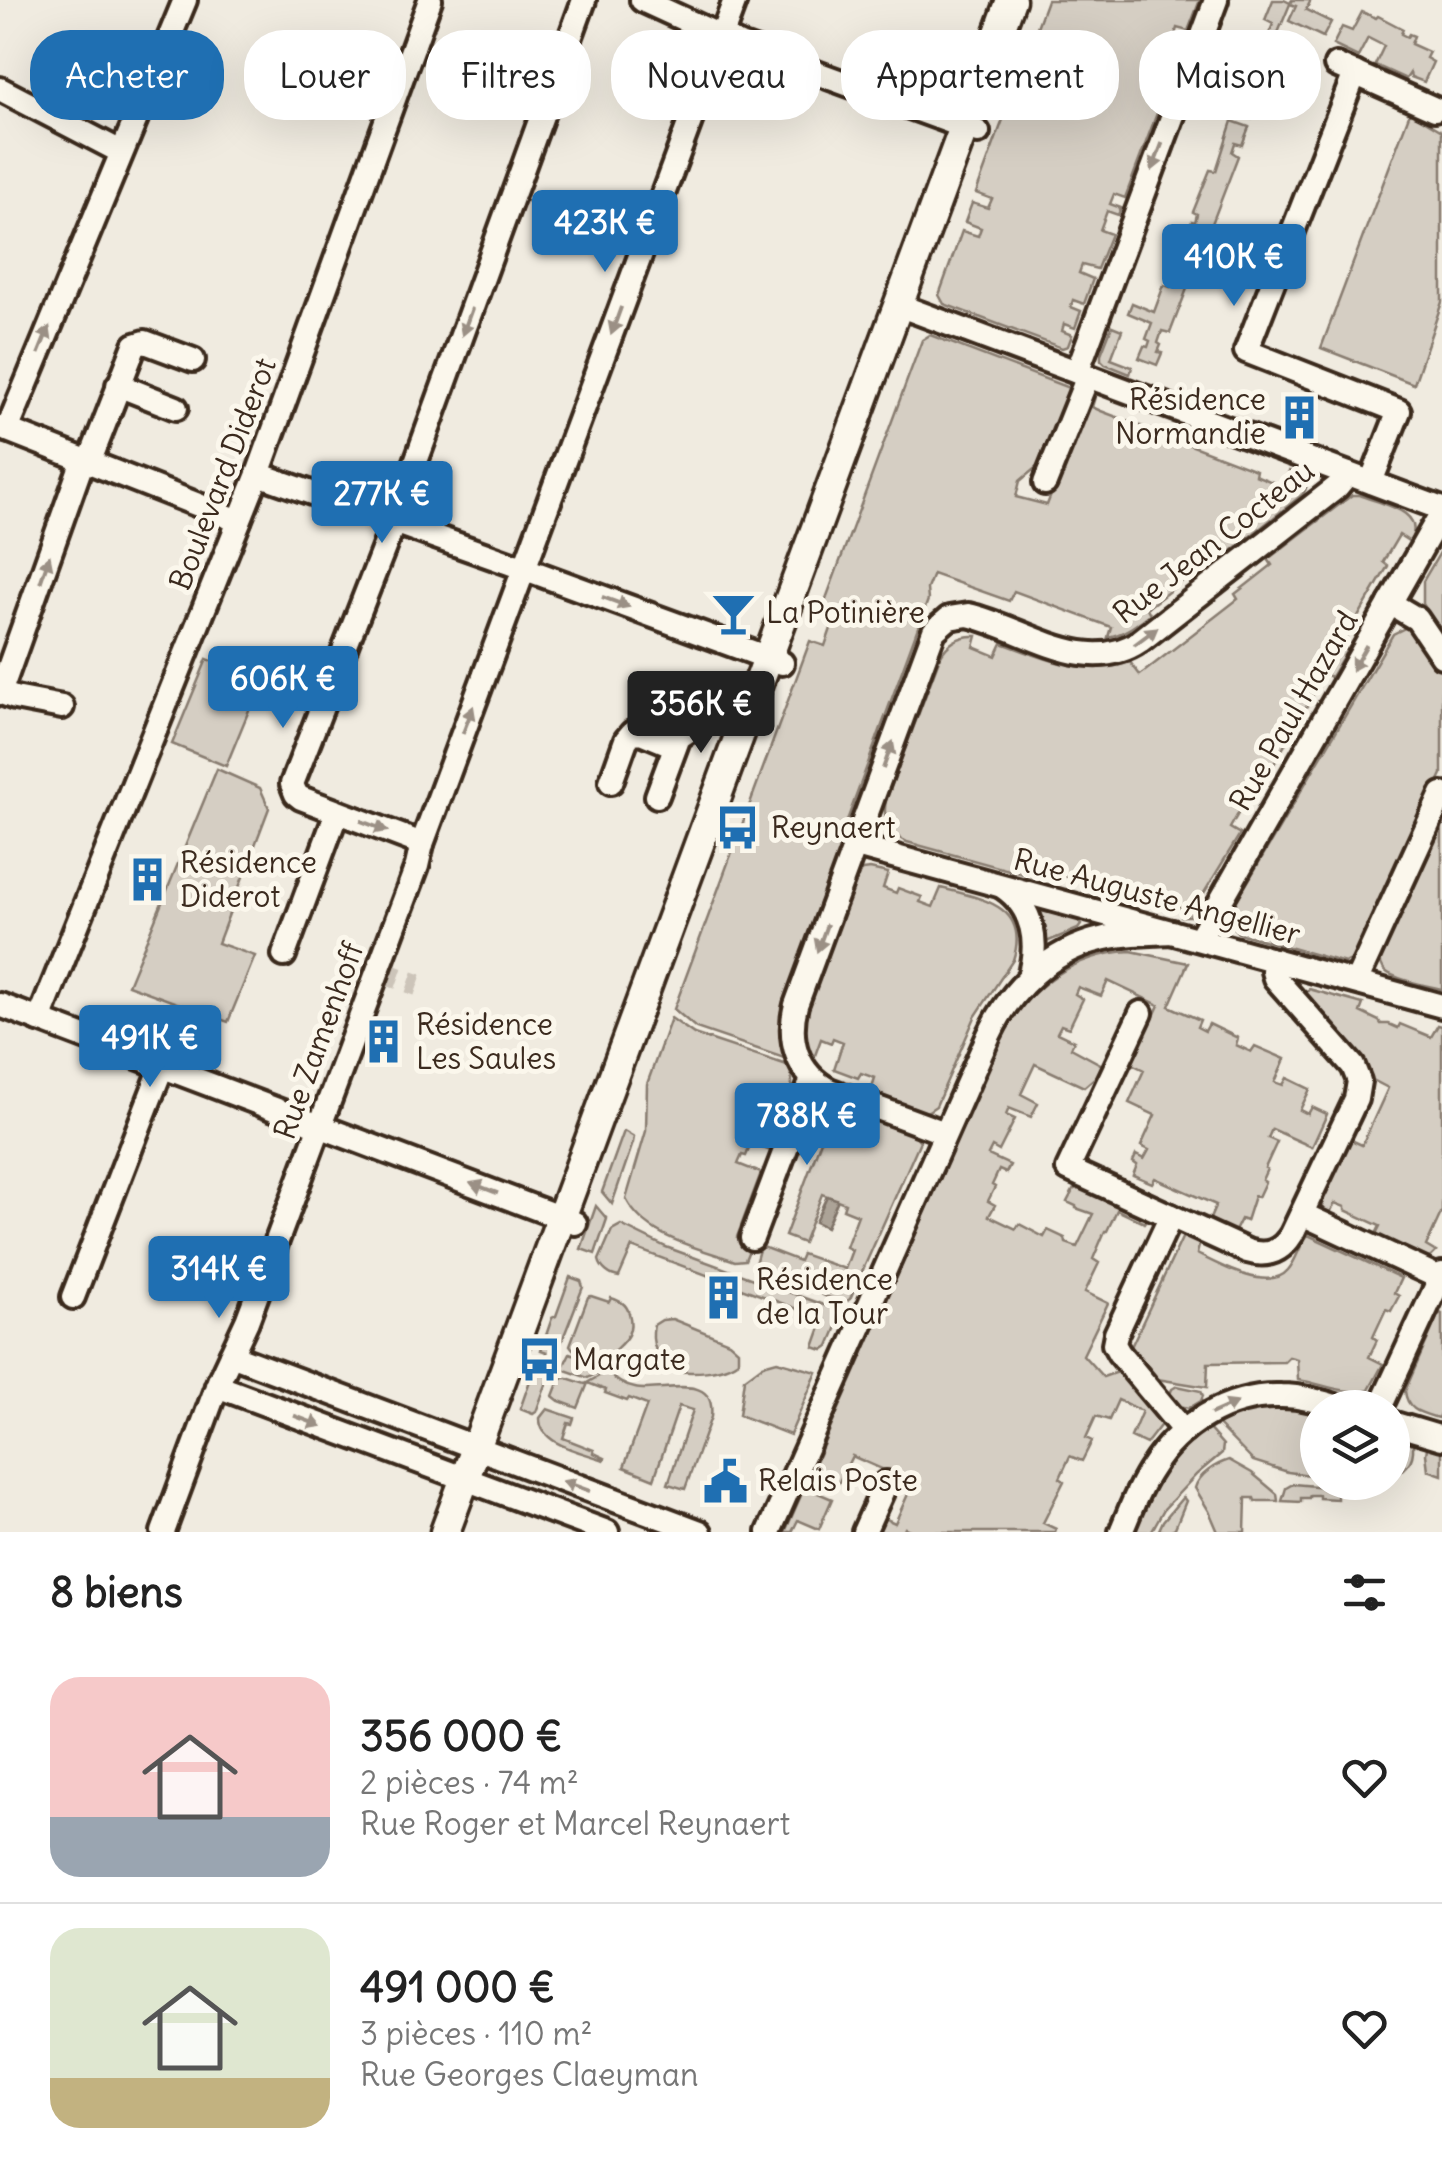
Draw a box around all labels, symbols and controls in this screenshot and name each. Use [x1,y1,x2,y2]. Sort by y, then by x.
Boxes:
chip: Acheter [30,30,224,120]
chip: Louer [244,30,406,120]
chip: Filtres [426,30,591,120]
chip: Nouveau [611,30,821,120]
chip: Appartement [841,30,1119,120]
chip: Maison [1139,30,1321,120]
one-way arrow [1149,142,1165,172]
pin: 423K € [524,190,686,275]
text: 423K € [554,202,656,243]
pin: 410K € [1153,224,1315,309]
text: 410K € [1184,236,1284,277]
one-way arrow [459,307,474,337]
one-way arrow [608,307,623,337]
one-way arrow [37,324,53,354]
street label: Boulevard Diderot [160,352,284,595]
place label: Résidence Normandie [1115,380,1266,452]
building icon: Résidence Normandie [1275,393,1323,441]
street label: Rue Jean Cocteau [1105,451,1321,631]
pin: 277K € [301,461,463,546]
text: 277K € [334,473,430,514]
one-way arrow [38,553,53,583]
bar icon: La Potinière [709,589,757,637]
place label: La Potinière [766,593,925,631]
one-way arrow [601,595,631,610]
street label: Rue Paul Hazard [1220,604,1366,817]
one-way arrow [1133,627,1159,647]
one-way arrow [1351,643,1368,672]
pin: 606K € [202,646,364,731]
text: 606K € [230,658,336,699]
pin: 356K € [620,671,782,756]
text: 356K € [649,683,753,724]
one-way arrow [461,704,476,734]
one-way arrow [882,739,897,769]
bus stop icon: Reynaert [714,804,762,852]
place label: Reynaert [771,808,896,846]
one-way arrow [360,819,390,834]
street label: Rue Auguste Angellier [1010,839,1305,953]
place label: Résidence Diderot [180,843,317,915]
building icon: Résidence Diderot [123,856,171,904]
one-way arrow [813,923,829,953]
street label: Rue Zamenhoff [265,936,372,1144]
pin: 491K € [69,1005,231,1090]
place label: Résidence Les Saules [416,1005,556,1077]
text: 491K € [101,1017,199,1058]
building icon: Résidence Les Saules [359,1018,407,1066]
pin: 788K € [726,1083,888,1168]
text: 788K € [757,1095,857,1136]
one-way arrow [468,1180,498,1195]
pin: 314K € [138,1236,300,1321]
text: 314K € [171,1248,268,1289]
place label: Résidence de la Tour [756,1260,893,1332]
building icon: Résidence de la Tour [699,1273,747,1321]
bus stop icon: Margate [516,1336,564,1384]
place label: Margate [573,1340,686,1378]
map controls [1300,1390,1410,1500]
button: layers [1300,1390,1410,1500]
one-way arrow [1210,1400,1239,1416]
one-way arrow [293,1413,323,1429]
public building icon: Relais Poste [701,1457,749,1505]
place label: Relais Poste [758,1461,918,1499]
one-way arrow [561,1478,591,1493]
icon: filters [1337,1565,1392,1620]
text: 8 biens [50,1566,183,1618]
text: 356 000 € [360,1710,562,1762]
icon: home [130,1717,250,1837]
icon: heart [1337,1750,1392,1805]
text: 2 pièces · 74 m² [360,1762,579,1803]
text: Rue Roger et Marcel Reynaert [360,1803,790,1844]
text: 491 000 € [360,1961,555,2013]
icon: home [130,1968,250,2088]
icon: heart [1337,2001,1392,2056]
text: 3 pièces · 110 m² [360,2013,592,2054]
text: Rue Georges Claeyman [360,2054,699,2095]

